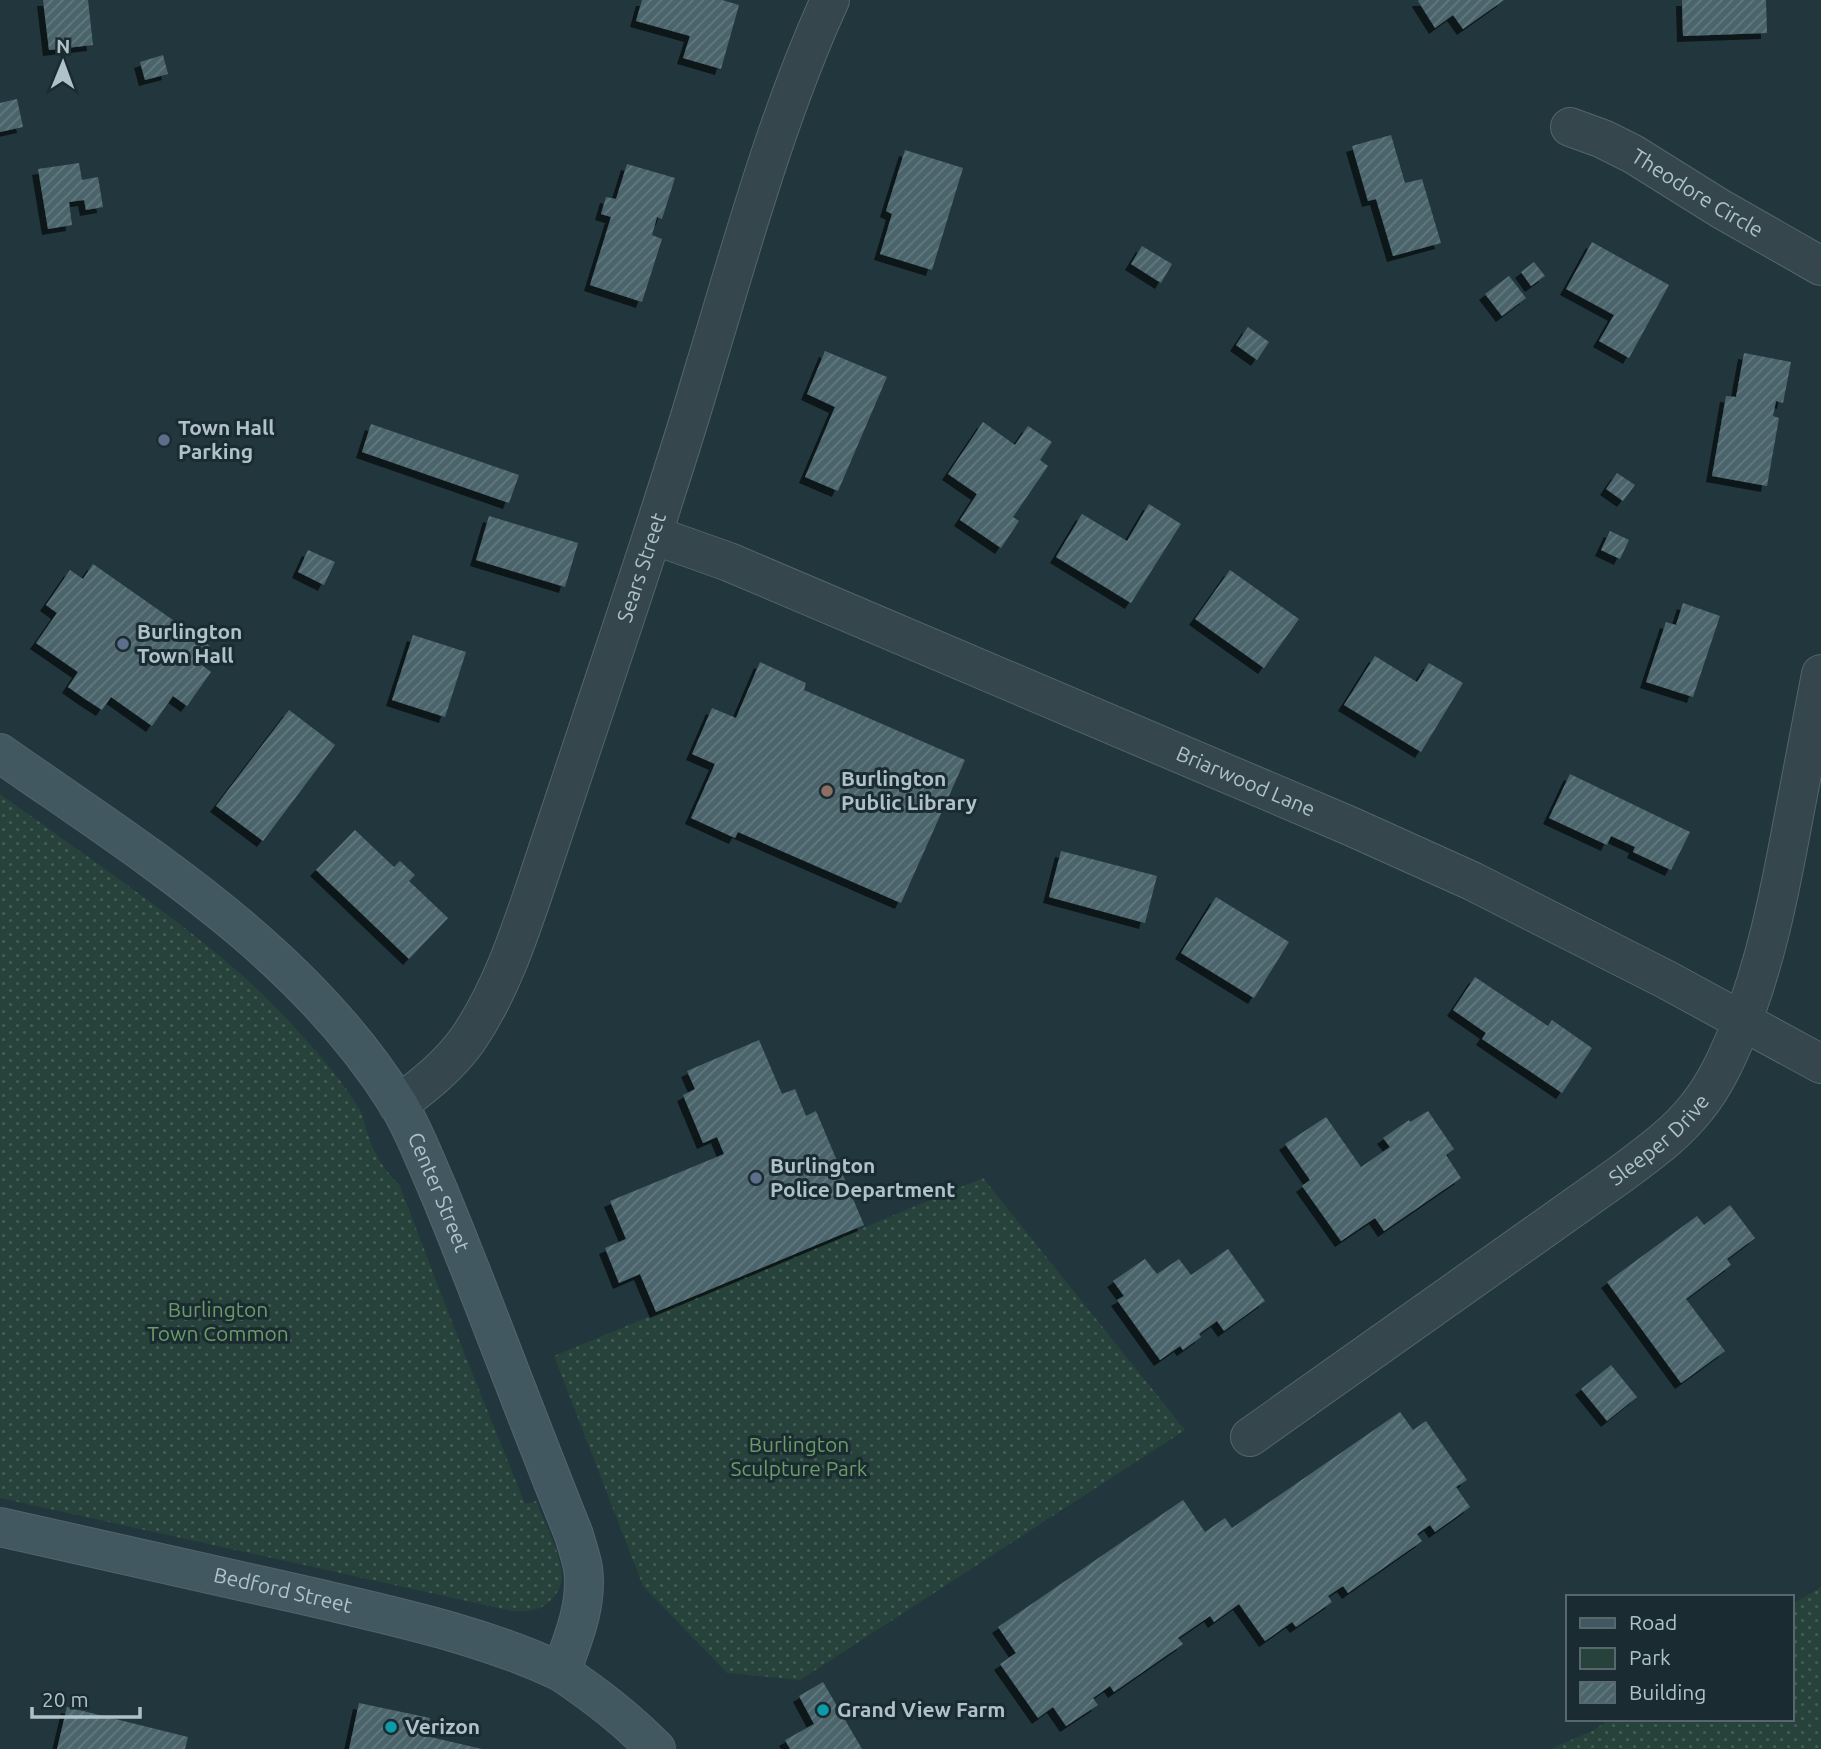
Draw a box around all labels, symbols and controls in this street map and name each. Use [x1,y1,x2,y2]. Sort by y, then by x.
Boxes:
north arrow [28,28,98,98]
text: N [56,35,71,57]
street label: Theodore Circle [1628,143,1768,241]
place label: Town Hall Parking [178,415,275,463]
marker: Town Hall Parking [156,432,172,448]
street label: Sears Street [611,509,670,625]
place label: Burlington Town Hall [137,619,242,667]
marker: Burlington Town Hall [115,636,131,652]
street label: Briarwood Lane [1173,741,1319,821]
place label: Burlington Public Library [841,766,977,814]
marker: Burlington Public Library [819,783,835,799]
street label: Sleeper Drive [1604,1089,1713,1190]
street label: Center Street [404,1128,475,1255]
place label: Burlington Police Department [770,1153,955,1201]
marker: Burlington Police Department [748,1170,764,1186]
park label: Burlington Town Common [147,1297,289,1345]
park label: Burlington Sculpture Park [731,1432,868,1480]
street label: Bedford Street [212,1562,355,1617]
legend [1566,1595,1793,1721]
text: Road [1629,1610,1677,1634]
text: Park [1629,1645,1671,1669]
scale bar [32,1676,140,1720]
text: Building [1629,1680,1706,1704]
text: 20 m [42,1687,89,1711]
place label: Grand View Farm [837,1697,1005,1721]
marker: Grand View Farm [815,1702,831,1718]
place label: Verizon [405,1714,480,1738]
marker: Verizon [383,1719,399,1735]

